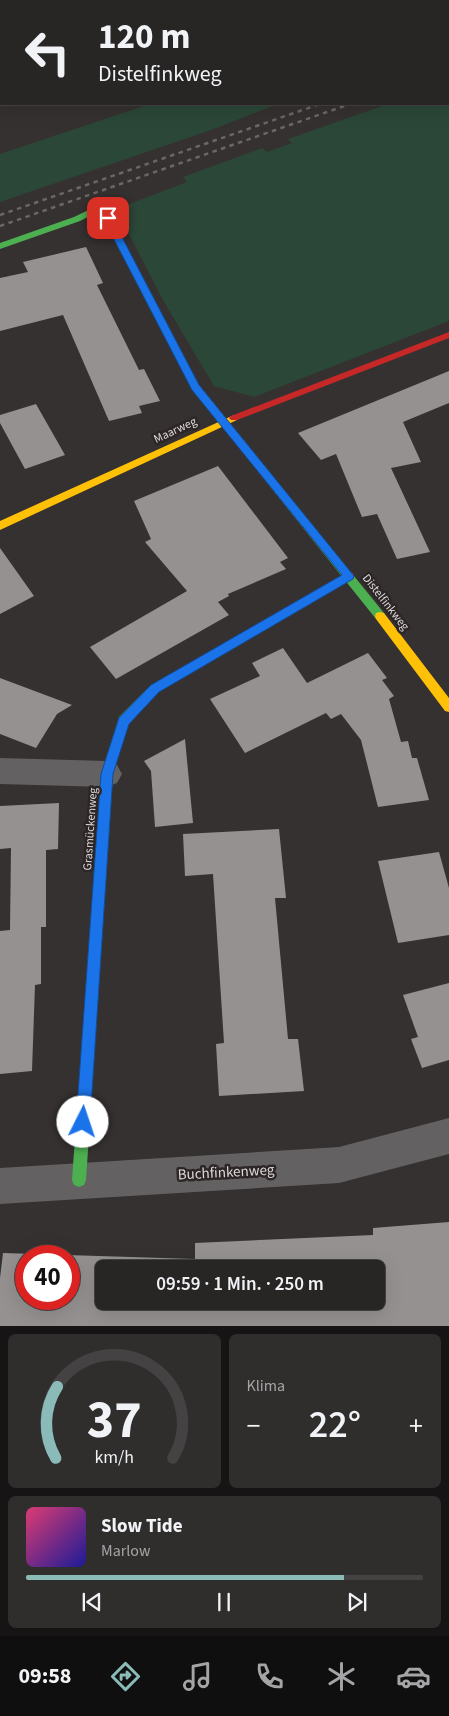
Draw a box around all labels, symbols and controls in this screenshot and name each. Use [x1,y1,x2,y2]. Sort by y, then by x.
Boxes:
text: 120 m [98,12,190,62]
icon: left [15,20,80,85]
text: Distelfinkweg [98,58,222,90]
pin [87,197,129,239]
icon: arrive [94,204,122,232]
street label: Maarweg [151,413,200,448]
street label: Distelfinkweg [358,570,413,634]
street label: Grasmückenweg [79,787,102,871]
position arrow [56,1095,108,1147]
street label: Buchfinkenweg [177,1159,275,1186]
speed limit sign: 40 [15,1245,80,1310]
text: 09:59 · 1 Min. · 250 m [156,1271,324,1298]
text: Klima [247,1375,285,1397]
text: 37 [87,1384,142,1458]
text: 22° [309,1398,361,1452]
text: − [247,1406,260,1446]
text: + [409,1406,423,1446]
text: km/h [94,1445,134,1470]
text: Slow Tide [101,1513,182,1540]
text: Marlow [101,1540,150,1562]
icon: previous [78,1588,106,1616]
icon: pause [210,1588,238,1616]
icon: next [343,1588,371,1616]
icon: directions [108,1659,143,1694]
icon: music [180,1659,215,1694]
icon: phone [252,1659,287,1694]
icon: climate [324,1659,359,1694]
icon: car [396,1659,431,1694]
text: 09:58 [18,1660,71,1692]

